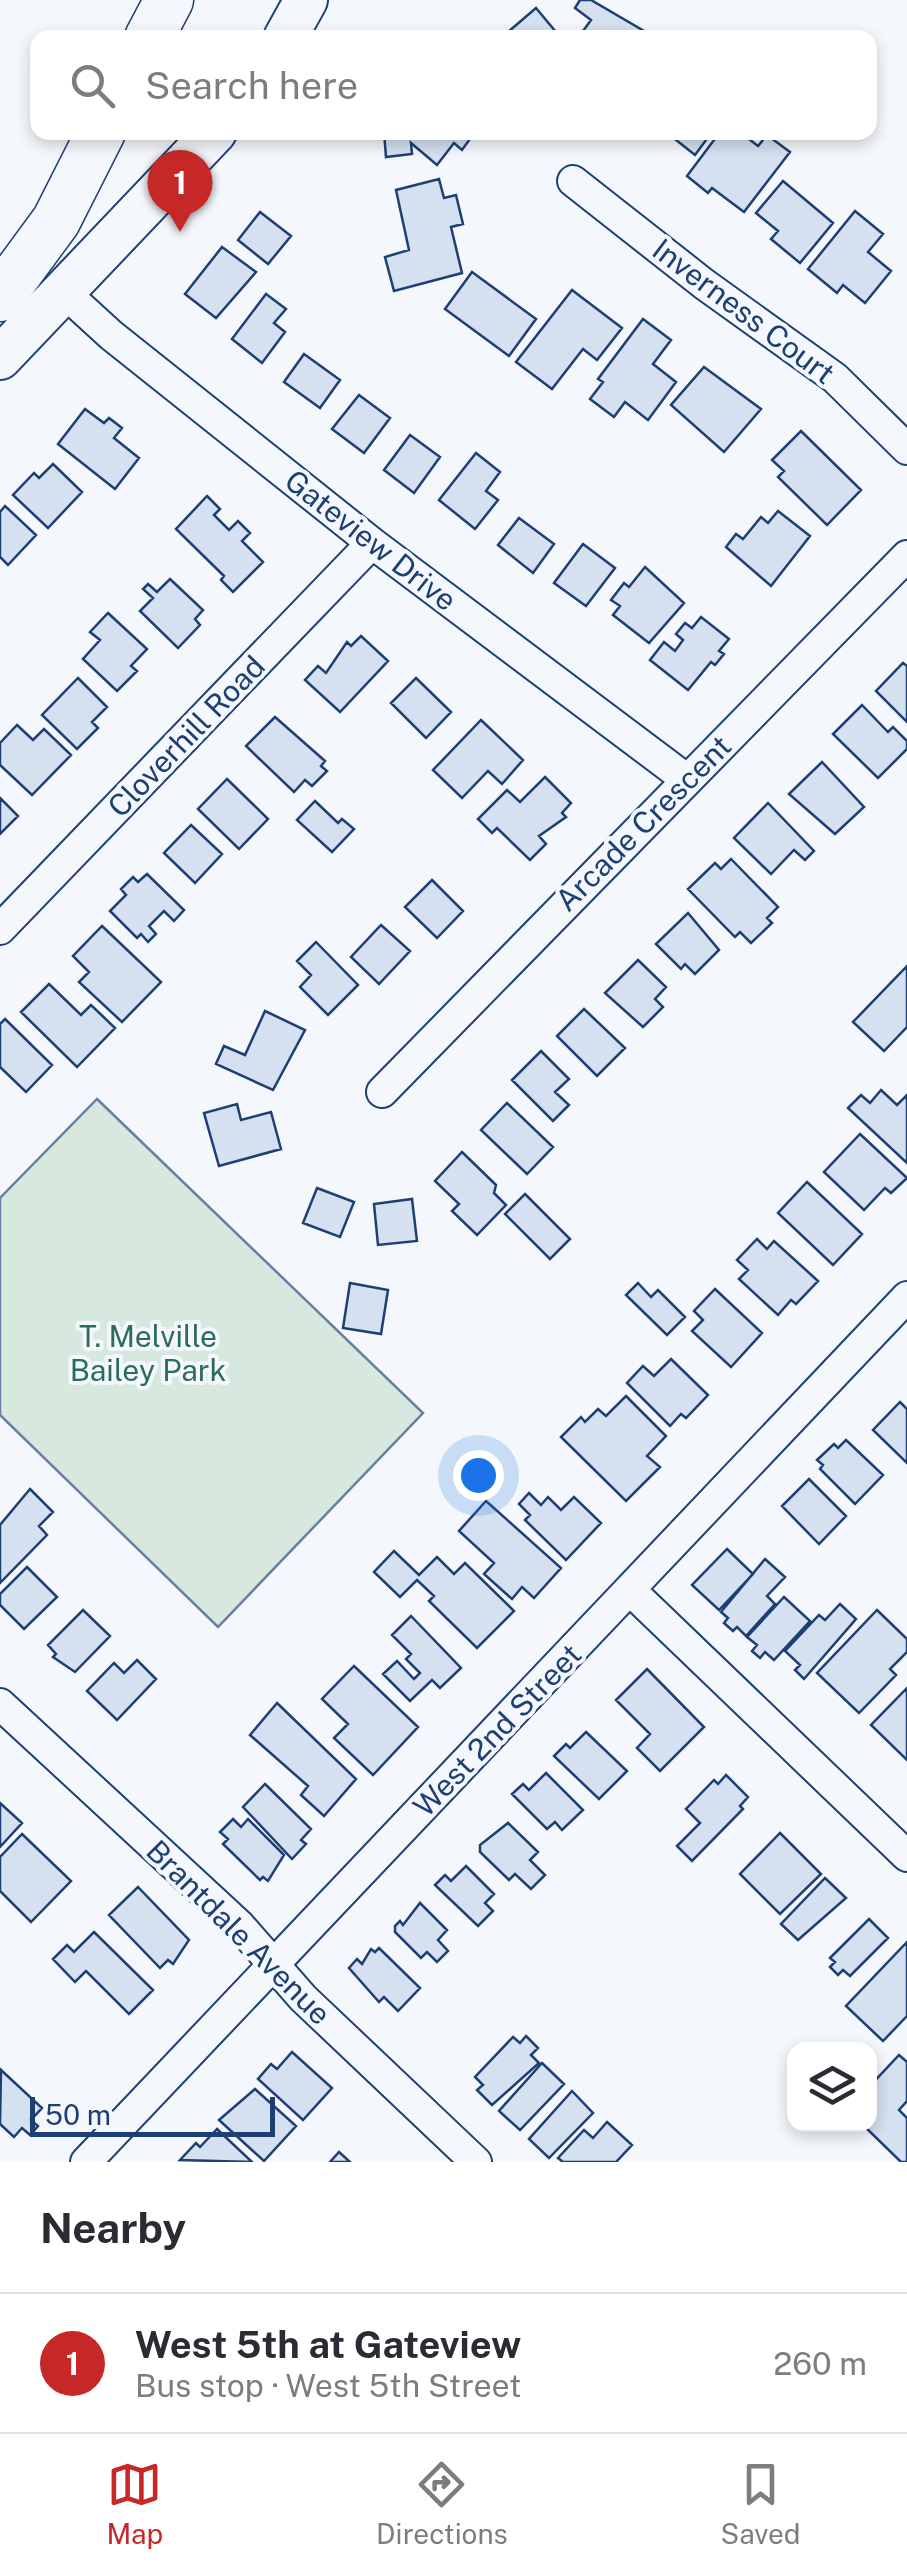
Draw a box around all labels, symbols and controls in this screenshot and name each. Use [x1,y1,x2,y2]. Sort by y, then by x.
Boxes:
search box [30,30,877,140]
icon: search [65,58,120,113]
text: Search here [145,63,358,108]
pin: 1 [148,150,212,232]
street label: Inverness Court [646,231,842,391]
street label: Gateview Drive [278,462,464,618]
street label: Cloverhill Road [100,648,272,824]
street label: Arcade Crescent [548,728,738,918]
park label: T. Melville Bailey Park [70,1318,226,1388]
your location [453,1450,504,1501]
street label: West 2nd Street [406,1636,588,1824]
street label: Brantdale Avenue [139,1832,339,2032]
map controls [787,2042,877,2132]
button: layers [787,2042,877,2132]
scale bar [30,2092,275,2136]
text: 50 m [45,2098,111,2131]
text: Nearby [40,2203,186,2252]
text: West 5th at Gateview [135,2322,521,2367]
text: 1 [66,2345,79,2382]
text: 260 m [773,2345,867,2382]
text: Bus stop · West 5th Street [135,2367,521,2404]
tab: Map [106,2457,163,2550]
tab: Directions [376,2457,508,2550]
tab: Saved [720,2457,801,2550]

